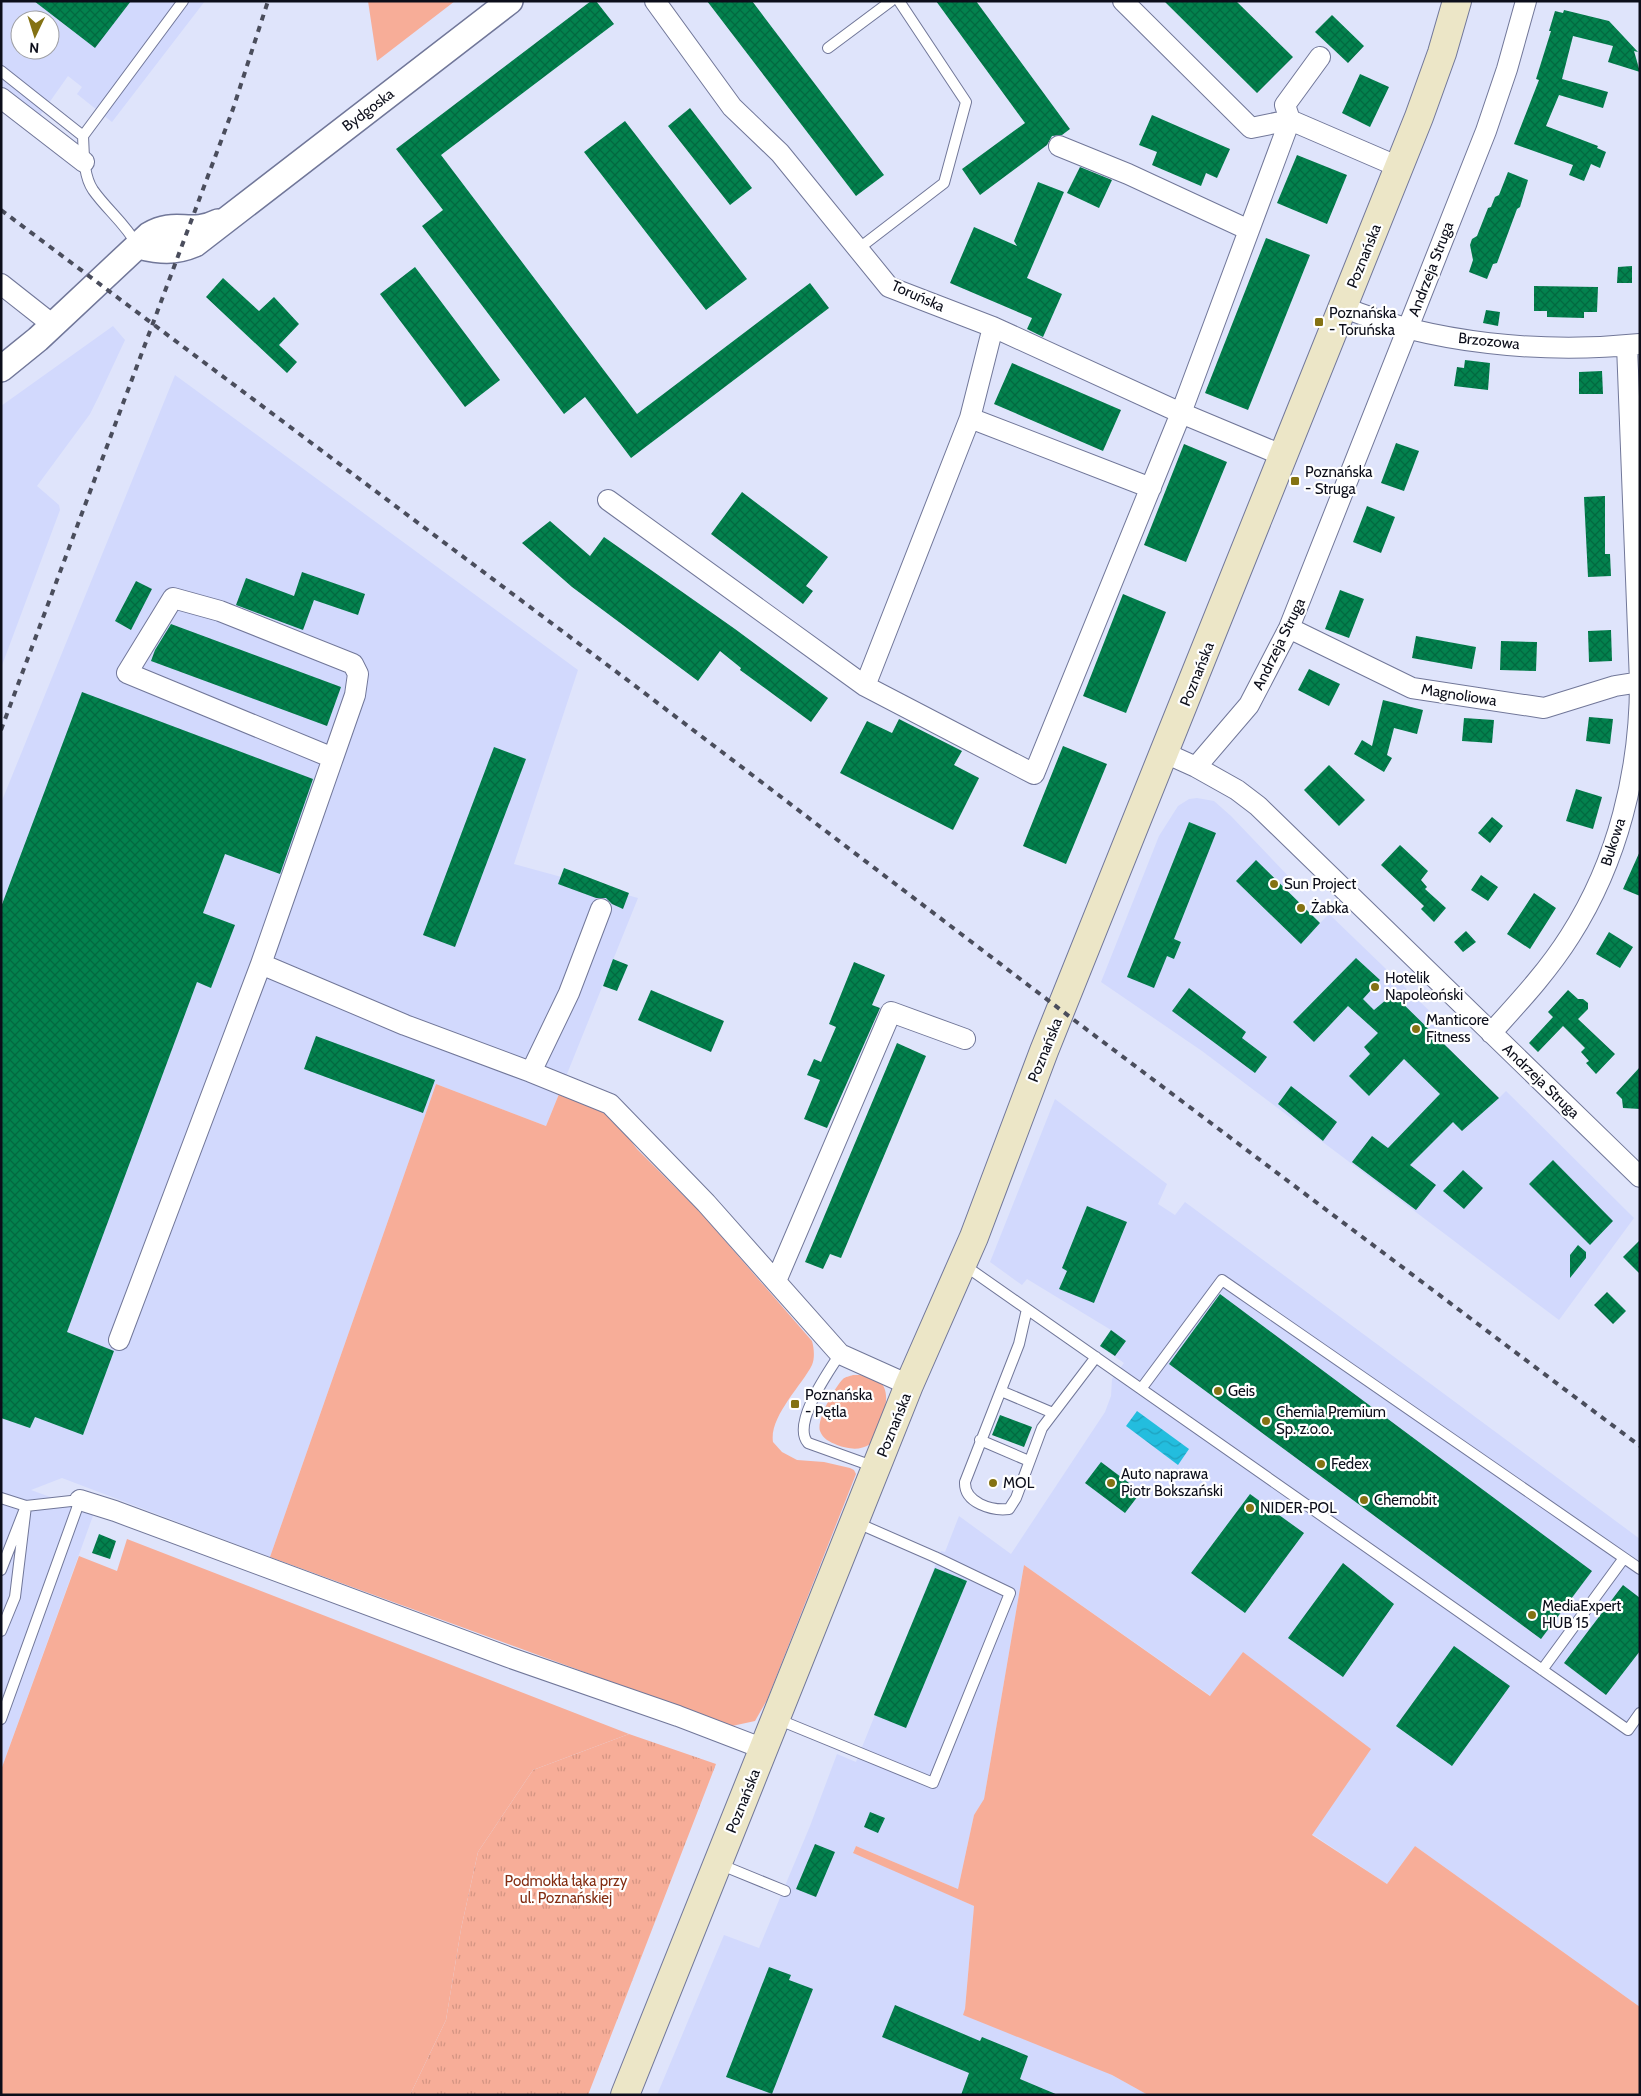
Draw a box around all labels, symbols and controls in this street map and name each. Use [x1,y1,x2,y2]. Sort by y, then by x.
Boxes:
north arrow [10,10,60,60]
text: N [29,39,40,57]
street label: Bydgoska [339,84,398,135]
street label: Andrzeja Struga [1405,218,1458,319]
street label: Poznańska [1343,221,1385,291]
street label: Toruńska [889,276,948,316]
place label: Poznańska - Toruńska [1329,304,1397,339]
marker: Poznańska - Toruńska [1313,316,1325,328]
street label: Brzozowa [1457,329,1521,353]
place label: Poznańska - Struga [1305,463,1373,498]
marker: Poznańska - Struga [1289,475,1301,487]
street label: Andrzeja Struga [1249,594,1309,693]
street label: Poznańska [1176,639,1218,709]
street label: Magnoliowa [1420,680,1499,710]
street label: Bukowa [1597,815,1629,868]
place label: Sun Project [1284,875,1356,893]
marker: Sun Project [1268,878,1280,890]
place label: Żabka [1311,898,1349,917]
marker: Żabka [1295,902,1307,914]
place label: Hotelik Napoleoński [1385,969,1463,1004]
marker: Hotelik Napoleoński [1369,981,1381,993]
place label: Manticore Fitness [1426,1011,1489,1046]
street label: Poznańska [1024,1015,1066,1085]
marker: Manticore Fitness [1410,1023,1422,1035]
street label: Andrzeja Struga [1499,1040,1584,1123]
place label: Geis [1228,1382,1255,1400]
marker: Geis [1212,1385,1224,1397]
place label: Poznańska - Pętla [805,1386,873,1421]
street label: Poznańska [873,1390,915,1460]
marker: Poznańska - Pętla [789,1398,801,1410]
place label: Chemia Premium Sp. z.o.o. [1276,1403,1386,1438]
marker: Chemia Premium Sp. z.o.o. [1260,1415,1272,1427]
place label: Fedex [1331,1455,1369,1473]
marker: Fedex [1315,1458,1327,1470]
place label: Auto naprawa Piotr Bokszański [1121,1465,1223,1500]
place label: MOL [1003,1474,1035,1492]
marker: MOL [987,1477,999,1489]
marker: Auto naprawa Piotr Bokszański [1105,1477,1117,1489]
place label: Chemobit [1374,1491,1437,1509]
marker: Chemobit [1358,1494,1370,1506]
place label: NIDER-POL [1260,1499,1337,1517]
marker: NIDER-POL [1244,1502,1256,1514]
place label: MediaExpert HUB 15 [1542,1597,1621,1632]
marker: MediaExpert HUB 15 [1526,1609,1538,1621]
street label: Poznańska [722,1766,764,1836]
park label: Podmokła łąka przy ul. Poznańskiej [505,1872,628,1907]

